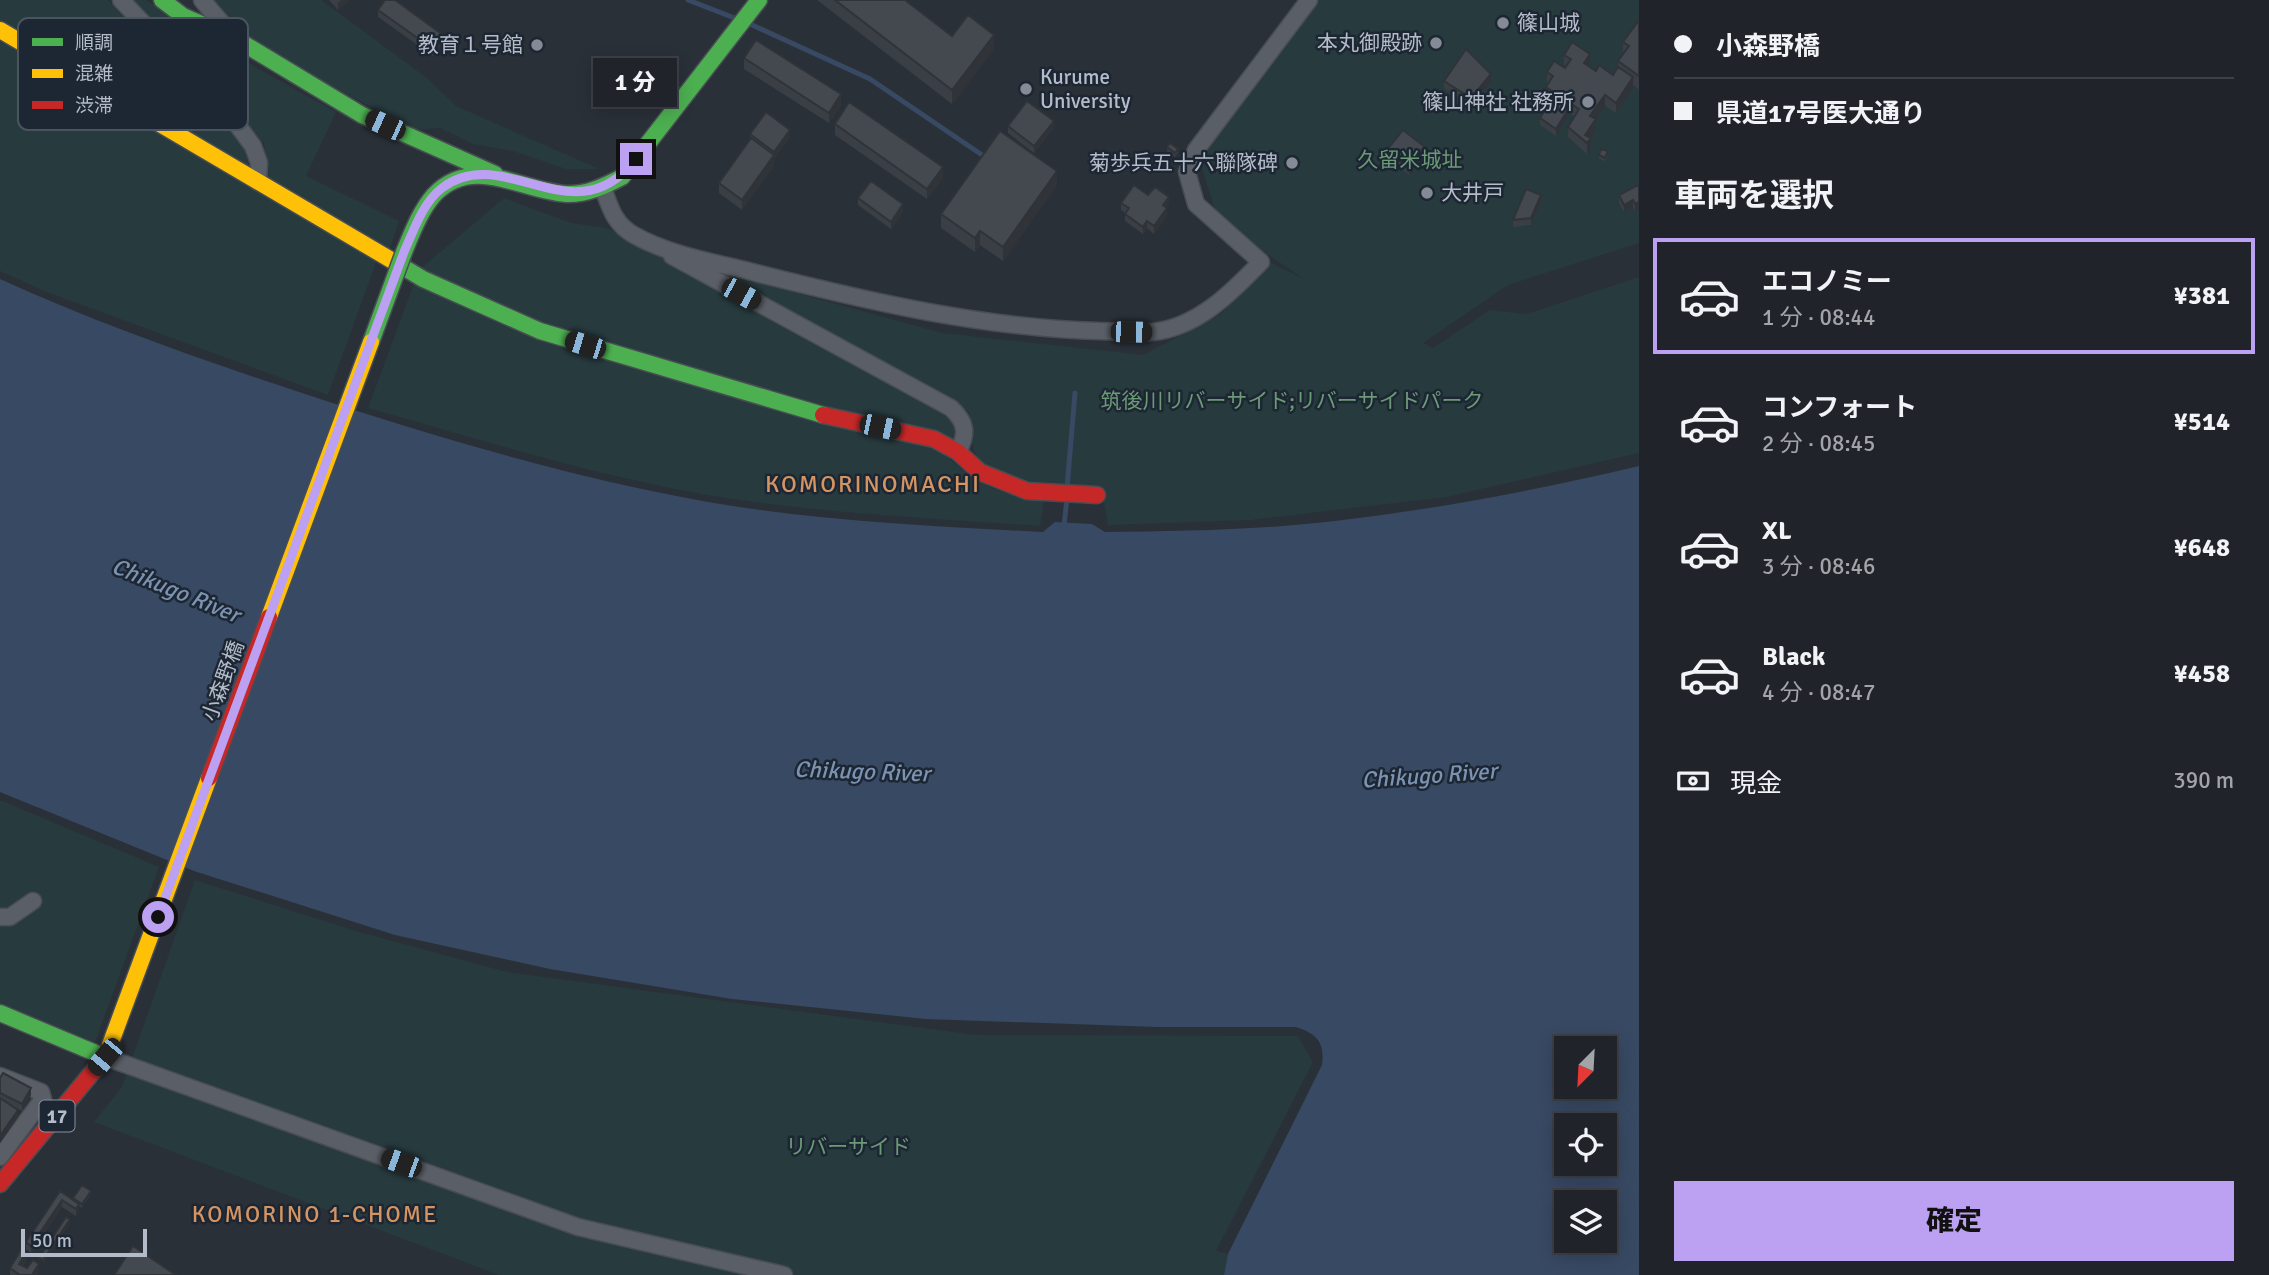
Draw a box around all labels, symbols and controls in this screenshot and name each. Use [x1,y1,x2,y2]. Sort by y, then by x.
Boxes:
place label: 篠山城 [1517,10,1580,36]
marker: 篠山城 [1495,15,1511,31]
legend [18,18,248,130]
place label: 本丸御殿跡 [1317,30,1422,56]
text: 順調 [75,31,113,55]
text: 小森野橋 [1716,31,1820,63]
place label: 教育１号館 [418,32,523,58]
marker: 本丸御殿跡 [1428,35,1444,51]
marker: 教育１号館 [529,37,545,53]
callout: 1 分 [594,58,678,106]
text: 混雑 [75,62,113,86]
place label: Kurume University [1040,64,1131,114]
text: 1 分 [615,68,655,97]
marker: Kurume University [1018,81,1034,97]
place label: 篠山神社 社務所 [1422,89,1574,115]
text: 渋滞 [75,94,113,118]
marker: 篠山神社 社務所 [1580,94,1596,110]
text: 県道17号医大通り [1716,98,1926,130]
car [362,107,409,143]
route end [620,143,652,175]
park label: 久留米城址 [1358,147,1463,173]
place label: 菊歩兵五十六聯隊碑 [1089,150,1278,176]
marker: 菊歩兵五十六聯隊碑 [1284,155,1300,171]
text: 車両を選択 [1674,176,1834,215]
place label: 大井戸 [1441,180,1504,206]
marker: 大井戸 [1419,185,1435,201]
icon: car [1678,265,1741,328]
text: エコノミー [1762,266,1892,298]
car [718,275,765,313]
text: ¥381 [2174,280,2230,312]
text: 1 分 · 08:44 [1762,303,1875,332]
car [1110,321,1153,343]
car [562,329,609,361]
park label: 筑後川リバーサイド;リバーサイドパーク [1101,388,1483,414]
icon: car [1678,391,1741,454]
text: コンフォート [1762,392,1917,424]
text: ¥514 [2174,406,2230,438]
car [858,412,903,442]
text: 2 分 · 08:45 [1762,429,1875,458]
district label: KOMORINOMACHI [765,469,981,499]
text: XL [1762,515,1792,547]
icon: car [1678,517,1741,580]
text: ¥648 [2174,532,2230,564]
water label: Chikugo River [108,552,247,631]
text: 3 分 · 08:46 [1762,552,1875,581]
street label: 小森野橋 [196,637,250,725]
text: Black [1762,641,1825,673]
icon: car [1678,643,1741,706]
text: ¥458 [2174,658,2230,690]
text: 4 分 · 08:47 [1762,678,1875,707]
water label: Chikugo River [794,755,934,788]
water label: Chikugo River [1360,756,1501,795]
icon: cash [1674,762,1712,800]
text: 390 m [2173,766,2234,795]
text: 現金 [1730,768,1782,800]
route start [142,901,174,933]
car [84,1034,127,1080]
north arrow [1554,1036,1617,1099]
map controls [1554,1036,1617,1253]
road number: 17 [40,1100,74,1132]
button: locate [1554,1113,1617,1176]
park label: リバーサイド [785,1134,911,1160]
car [378,1146,425,1180]
button: 確定 [1674,1181,2234,1261]
button: layers [1554,1190,1617,1253]
district label: KOMORINO 1-CHOME [192,1200,438,1229]
scale bar [21,1226,147,1258]
text: 50 m [32,1229,72,1253]

